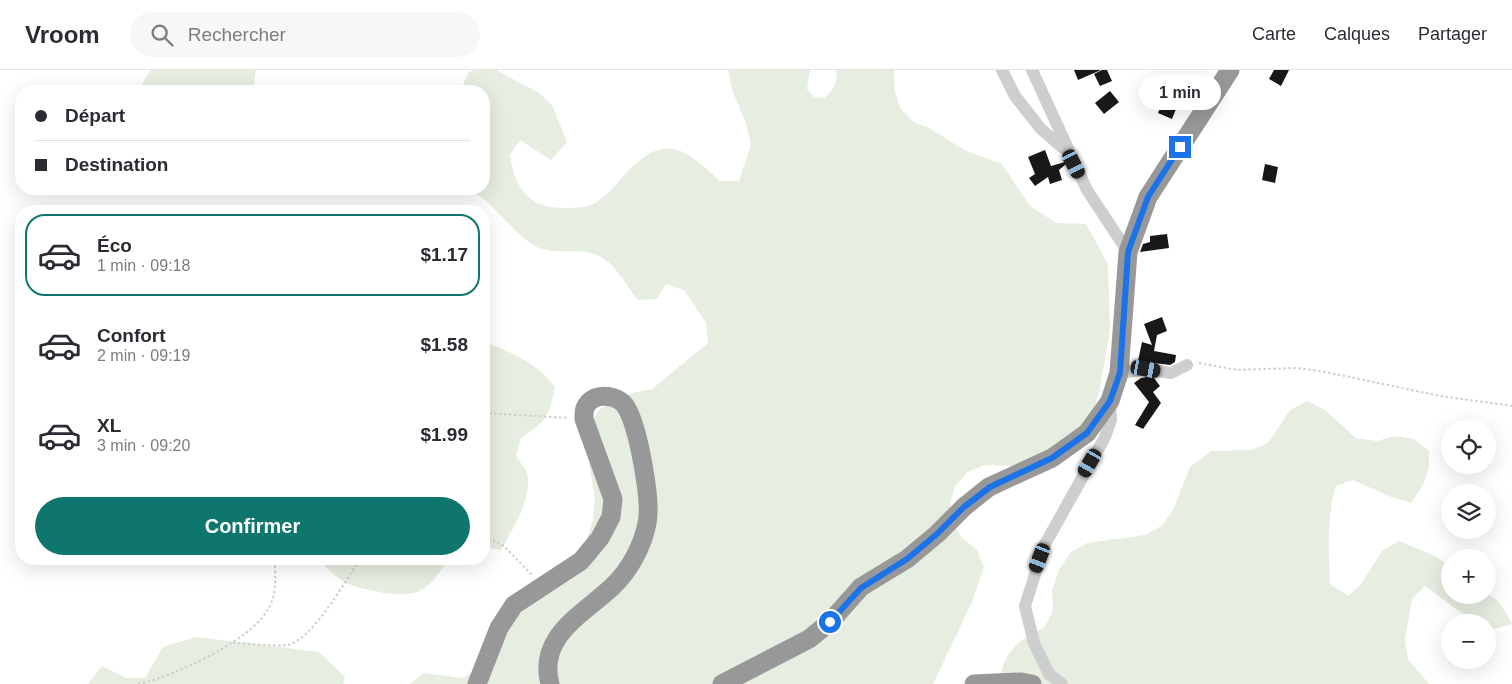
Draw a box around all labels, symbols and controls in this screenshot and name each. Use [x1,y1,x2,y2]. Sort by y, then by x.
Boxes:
search box [130,12,480,57]
text: Vroom [25,21,100,48]
icon: search [148,21,176,49]
text: Rechercher [188,24,286,45]
text: Carte [1252,24,1296,44]
text: Calques [1324,24,1390,44]
text: Partager [1418,24,1487,44]
callout: 1 min [1139,75,1221,110]
text: 1 min [1159,84,1201,101]
text: Départ [65,105,125,126]
route end [1169,136,1191,158]
car [1060,147,1087,181]
text: Destination [65,154,168,175]
icon: car [37,233,82,278]
text: Éco [97,235,132,256]
text: $1.17 [420,244,468,265]
text: 1 min · 09:18 [97,257,190,274]
icon: car [37,323,82,368]
text: Confort [97,325,166,346]
text: $1.58 [420,334,468,355]
text: 2 min · 09:19 [97,347,190,364]
car [1129,359,1162,379]
icon: car [37,413,82,458]
text: XL [97,415,121,436]
map controls [1441,419,1496,669]
button: locate [1441,419,1496,474]
text: $1.99 [420,424,468,445]
text: 3 min · 09:20 [97,437,190,454]
car [1076,446,1103,480]
button: layers [1441,484,1496,539]
button: Confirmer [35,497,470,555]
car [1027,541,1052,575]
button: + [1441,549,1496,604]
route start [819,611,841,633]
button: − [1441,614,1496,669]

